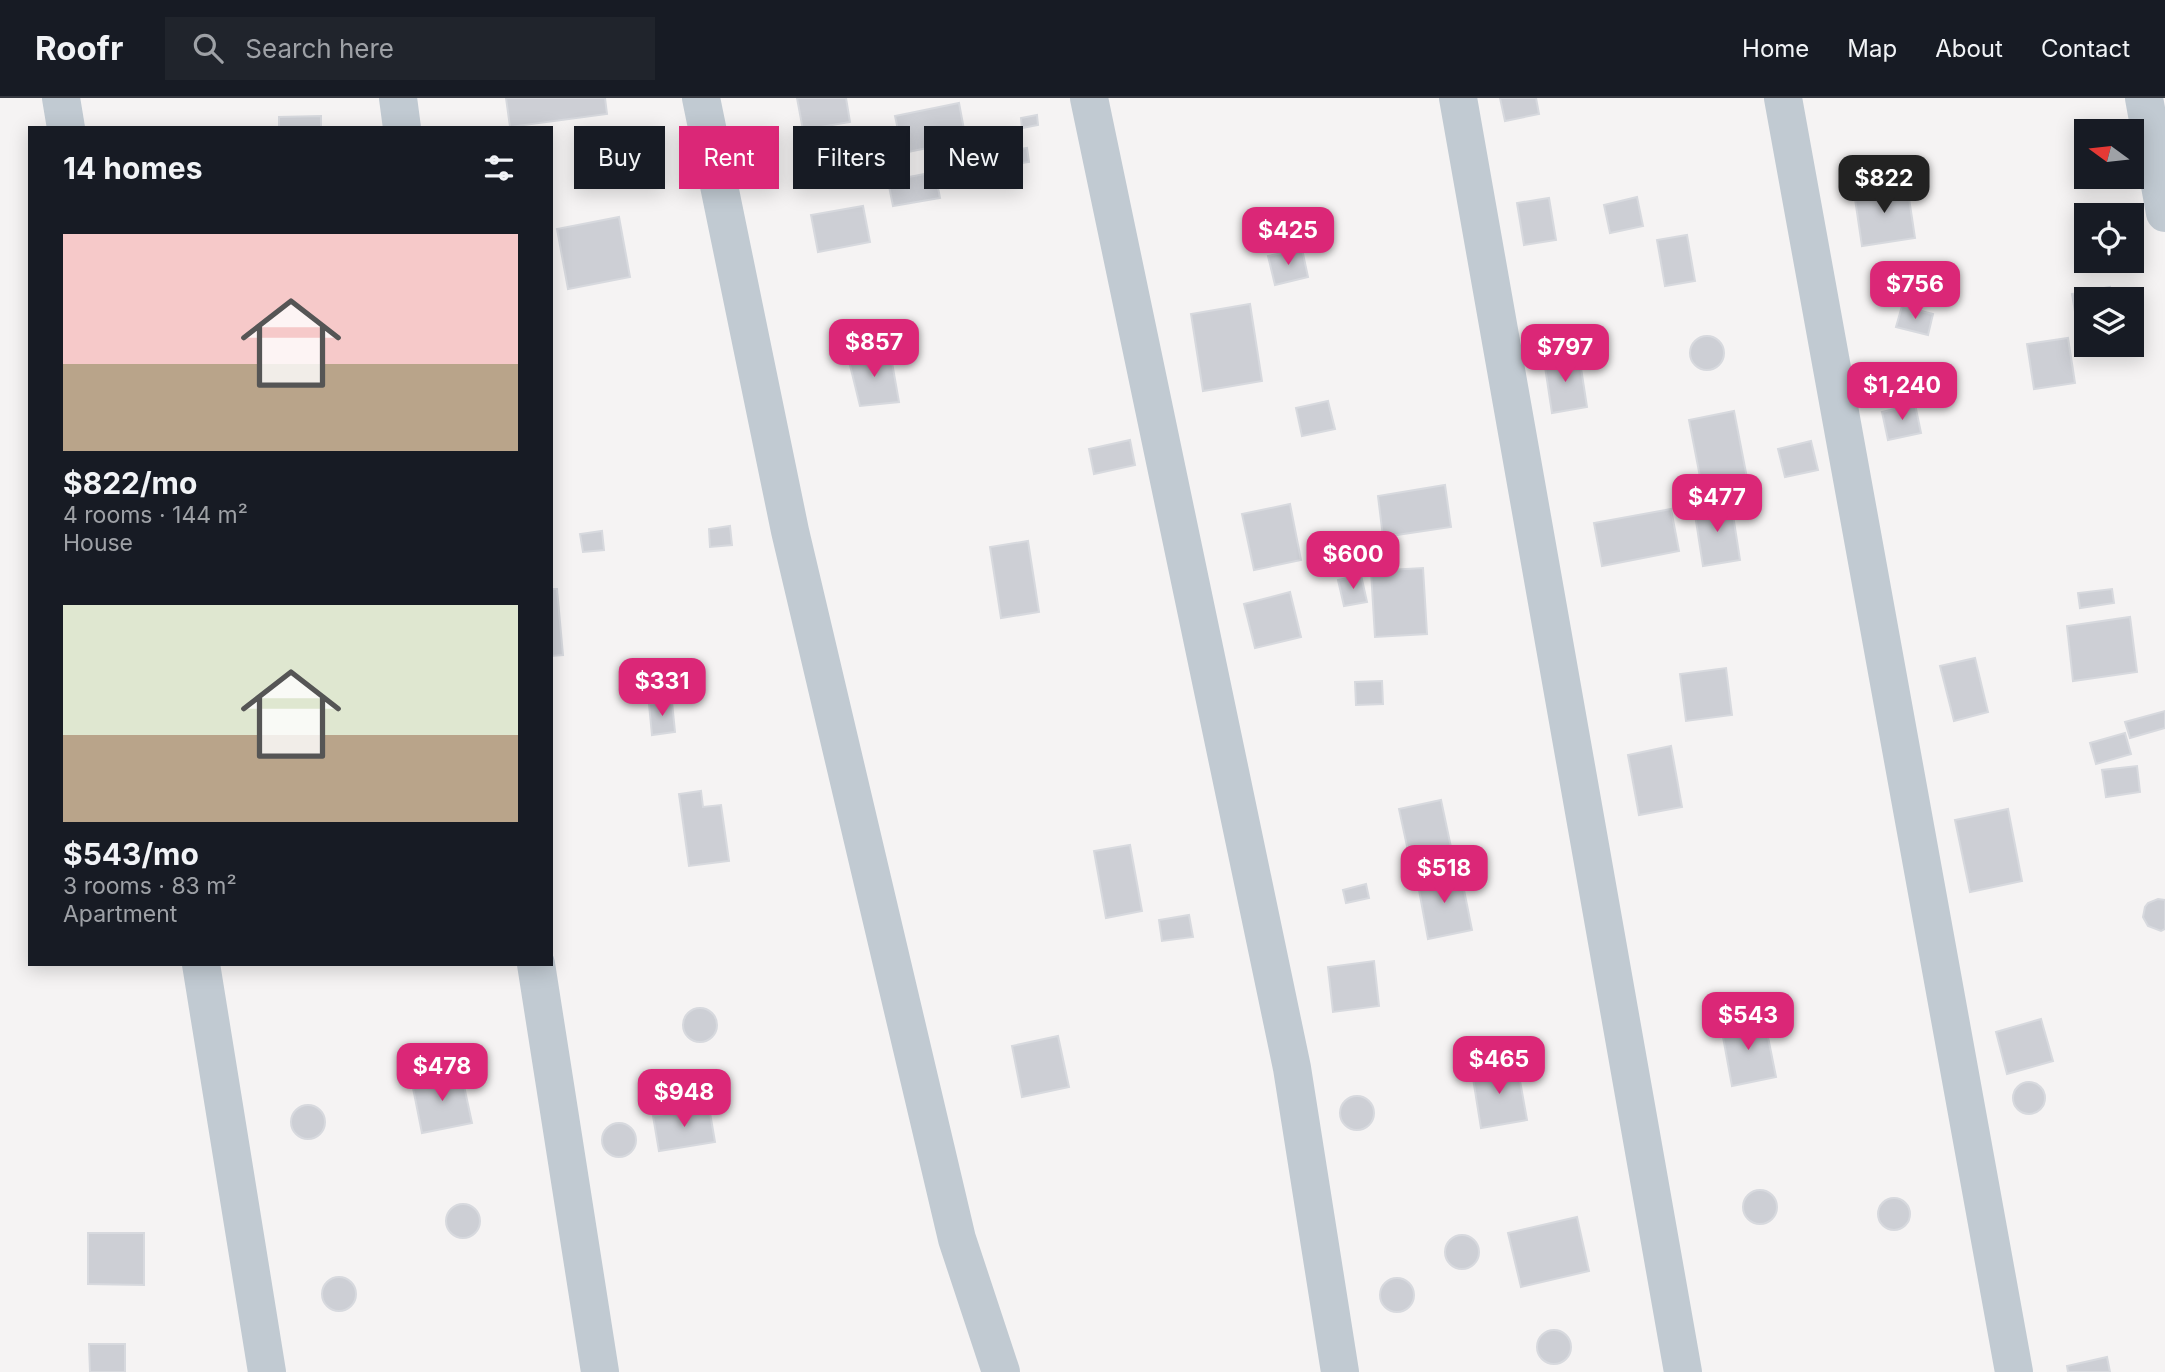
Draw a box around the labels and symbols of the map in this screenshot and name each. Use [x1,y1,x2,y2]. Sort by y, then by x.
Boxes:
north arrow [2074,119,2144,189]
pin: $822 [1843,156,1925,215]
pin: $425 [1247,208,1329,267]
pin: $756 [1874,262,1956,321]
pin: $857 [833,320,915,379]
pin: $797 [1524,324,1606,384]
pin: $1,240 [1845,362,1959,422]
pin: $477 [1676,474,1758,534]
pin: $600 [1312,532,1394,591]
pin: $331 [621,658,703,718]
pin: $518 [1403,846,1485,905]
pin: $543 [1707,992,1789,1052]
pin: $465 [1458,1037,1540,1096]
pin: $478 [401,1044,483,1103]
pin: $948 [643,1070,725,1129]

